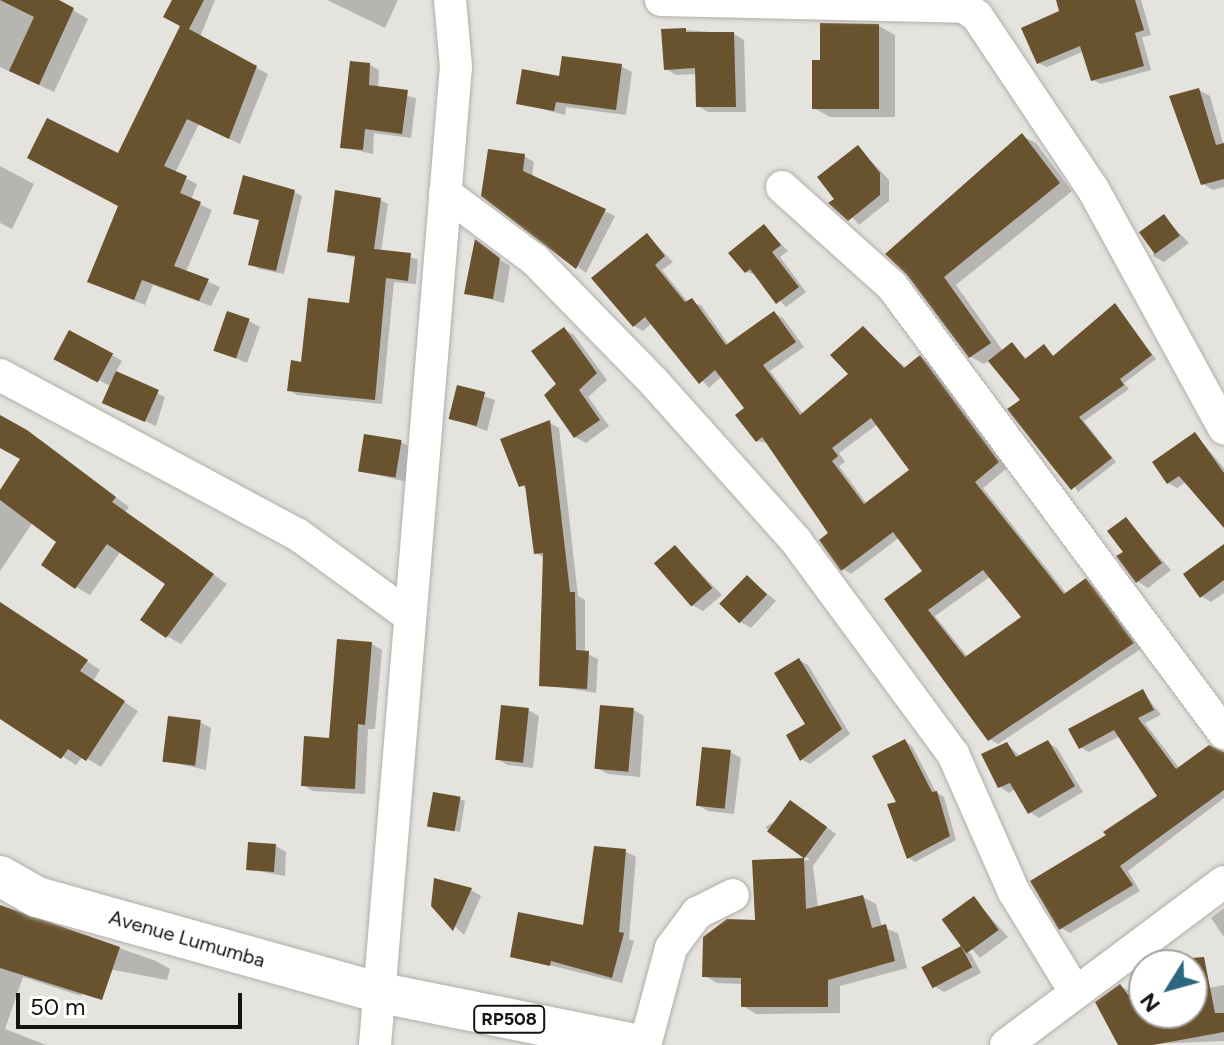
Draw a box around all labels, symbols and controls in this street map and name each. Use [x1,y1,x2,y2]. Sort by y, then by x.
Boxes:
street label: Avenue Lumumba [106,905,268,973]
north arrow [1128,949,1208,1029]
scale bar [20,977,246,1027]
text: N [1134,988,1166,1017]
text: 50 m [30,992,86,1021]
road number: RP508 [473,1005,545,1033]

